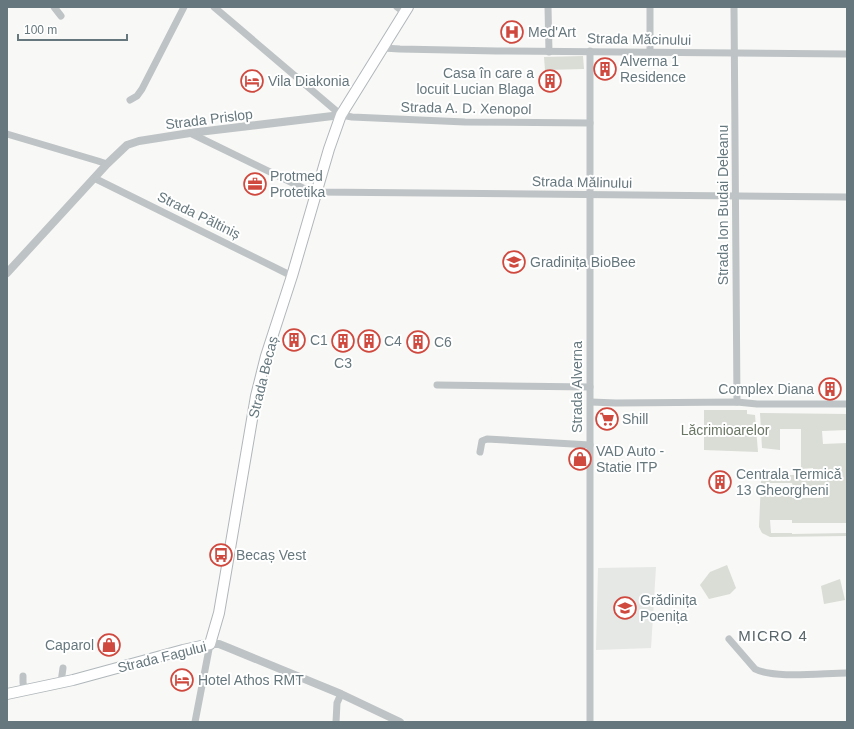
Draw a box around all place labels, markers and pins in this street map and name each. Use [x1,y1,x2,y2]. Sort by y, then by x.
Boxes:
hospital icon: Med'Art [499,19,525,45]
place label: Med'Art [528,24,576,40]
place label: Alverna 1 Residence [620,53,686,85]
building icon: Alverna 1 Residence [592,56,618,82]
place label: Casa în care a locuit Lucian Blaga [416,65,534,97]
hotel icon: Vila Diakonia [239,68,265,94]
building icon: Casa în care a locuit Lucian Blaga [537,68,563,94]
place label: Vila Diakonia [268,73,350,89]
place label: Protmed Protetika [270,168,325,200]
office icon: Protmed Protetika [242,171,268,197]
school or university icon: Gradinița BioBee [501,249,527,275]
place label: Gradinița BioBee [530,254,636,270]
building icon: C1 [281,327,307,353]
building icon: C3 [330,328,356,354]
building icon: C4 [356,328,382,354]
building icon: C6 [405,329,431,355]
place label: C1 [310,332,328,348]
place label: C4 [384,333,402,349]
place label: C6 [434,334,452,350]
place label: C3 [334,355,352,371]
building icon: Complex Diana [817,376,843,402]
place label: Complex Diana [718,381,814,397]
supermarket icon: Shill [594,406,620,432]
place label: Shill [622,411,648,427]
place label: VAD Auto - Statie ITP [596,443,665,475]
shop icon: VAD Auto - Statie ITP [567,446,593,472]
place label: Centrala Termică 13 Gheorgheni [736,466,842,498]
building icon: Centrala Termică 13 Gheorgheni [707,469,733,495]
bus stop icon: Becaș Vest [208,542,234,568]
place label: Becaș Vest [236,547,306,563]
place label: Grădinița Poenița [640,592,697,624]
school or university icon: Grădinița Poenița [612,595,638,621]
shop icon: Caparol [96,632,122,658]
place label: Caparol [45,637,94,653]
hotel icon: Hotel Athos RMT [169,667,195,693]
place label: Hotel Athos RMT [198,672,304,688]

